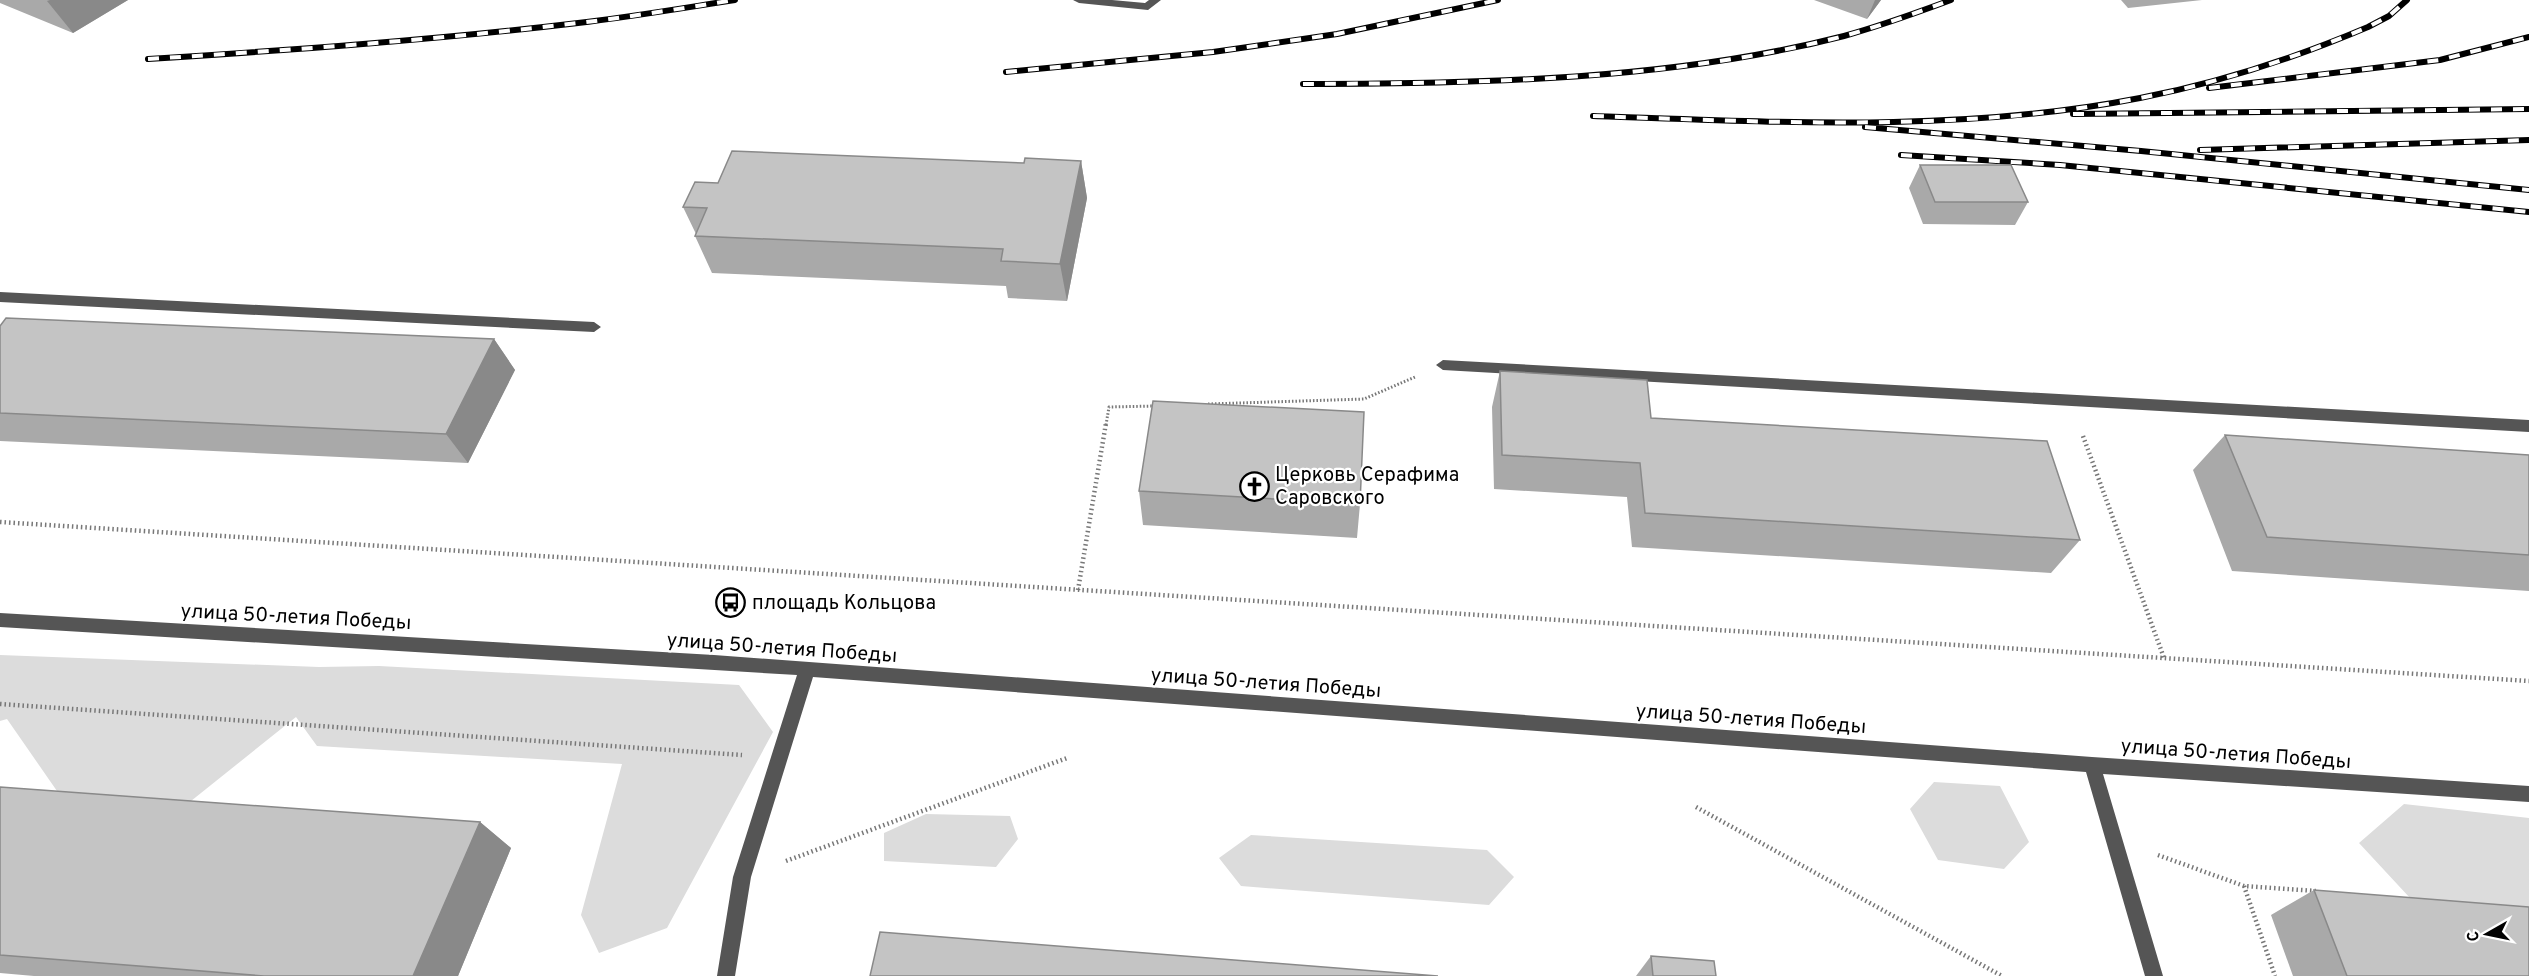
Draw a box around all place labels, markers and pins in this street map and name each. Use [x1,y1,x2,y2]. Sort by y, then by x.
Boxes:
place label: Церковь Серафима Саровского [1275,463,1459,512]
church icon: Церковь Серафима Саровского [1238,470,1270,502]
bus stop icon: площадь Кольцова [715,586,747,618]
place label: площадь Кольцова [752,591,936,617]

